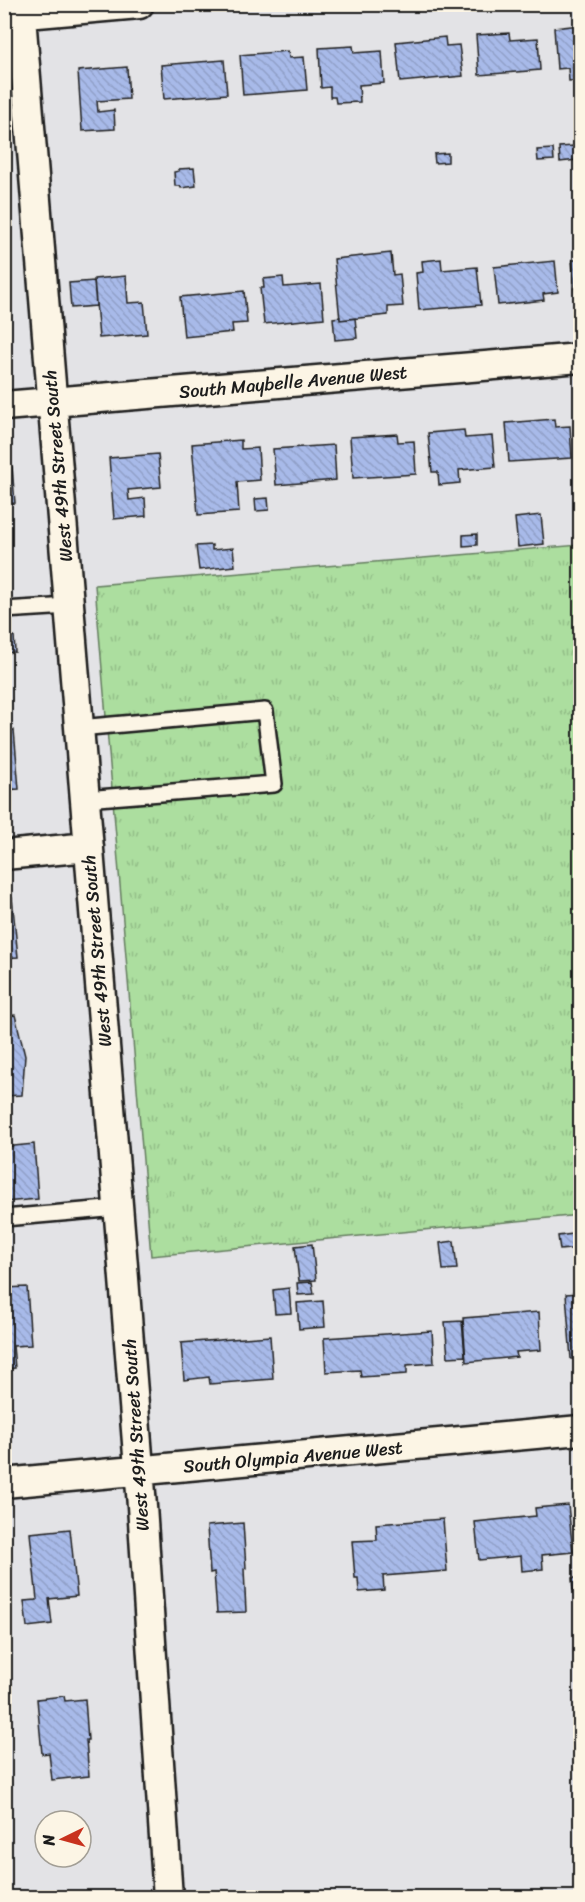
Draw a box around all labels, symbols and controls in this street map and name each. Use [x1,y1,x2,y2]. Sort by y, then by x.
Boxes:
street label: South Maybelle Avenue West [178,356,409,408]
street label: West 49th Street South [34,369,82,563]
street label: West 49th Street South [73,854,121,1048]
street label: West 49th Street South [113,1338,159,1532]
street label: South Olympia Avenue West [182,1431,404,1483]
north arrow [33,1809,93,1869]
text: N [34,1833,64,1848]

